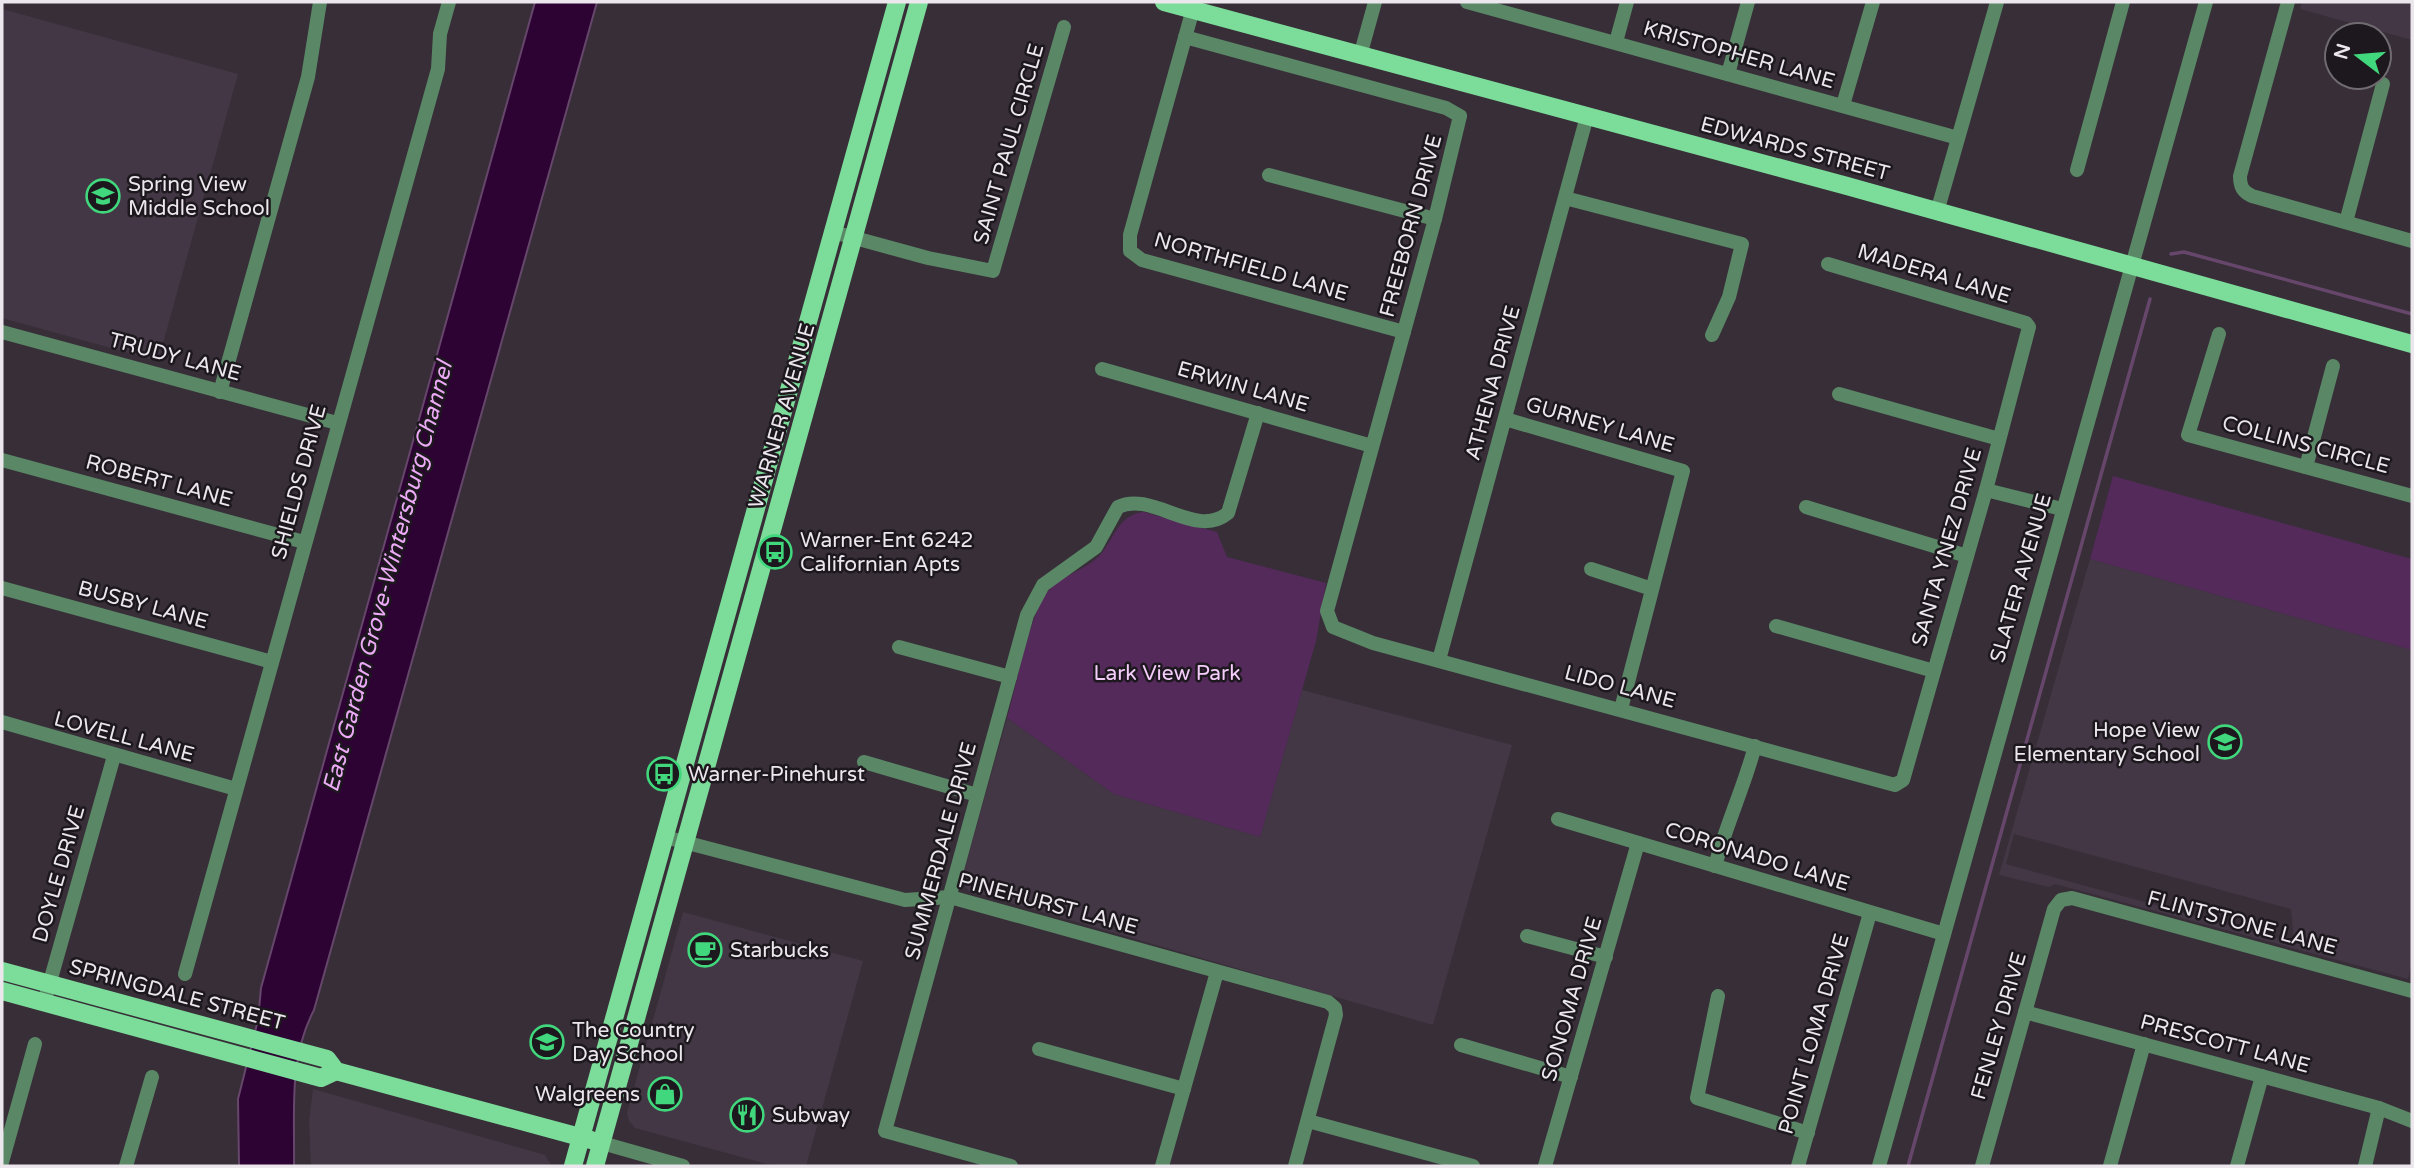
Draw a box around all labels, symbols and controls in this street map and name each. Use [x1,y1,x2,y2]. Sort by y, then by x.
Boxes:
street label: KRISTOPHER LANE [1640,16,1838,94]
north arrow [2323,21,2393,91]
street label: SAINT PAUL CIRCLE [968,41,1050,247]
text: N [2330,41,2355,62]
street label: EDWARDS STREET [1698,112,1892,186]
street label: FREEBORN DRIVE [1375,132,1447,320]
place label: Spring View Middle School [128,172,270,221]
school or university icon: Spring View Middle School [84,177,122,215]
street label: NORTHFIELD LANE [1151,227,1351,307]
street label: MADERA LANE [1854,239,2014,309]
street label: ATHENA DRIVE [1460,303,1526,463]
street label: WARNER AVENUE [744,321,820,511]
street label: TRUDY LANE [106,327,244,387]
water label: East Garden Grove-Wintersburg Channel [317,356,460,795]
street label: ERWIN LANE [1174,356,1312,418]
street label: GURNEY LANE [1523,392,1677,458]
street label: SHIELDS DRIVE [266,402,332,562]
street label: COLLINS CIRCLE [2220,411,2392,479]
street label: SANTA YNEZ DRIVE [1907,445,1987,649]
street label: ROBERT LANE [83,449,235,513]
street label: SLATER AVENUE [1985,491,2057,665]
place label: Warner-Ent 6242 Californian Apts [800,528,974,577]
bus stop icon: Warner-Ent 6242 Californian Apts [756,533,794,571]
street label: BUSBY LANE [75,576,211,634]
street label: LIDO LANE [1562,660,1678,714]
park label: Lark View Park [1093,661,1241,686]
street label: LOVELL LANE [51,706,197,768]
place label: Hope View Elementary School [2013,718,2200,767]
school or university icon: Hope View Elementary School [2206,723,2244,761]
street label: SUMMERDALE DRIVE [900,739,982,963]
bus stop icon: Warner-Pinehurst [645,755,683,793]
place label: Warner-Pinehurst [688,762,865,787]
street label: DOYLE DRIVE [28,803,90,945]
street label: CORONADO LANE [1662,817,1852,897]
street label: PINEHURST LANE [955,868,1141,940]
street label: FLINTSTONE LANE [2144,886,2340,960]
street label: SONOMA DRIVE [1537,914,1607,1084]
cafe icon: Starbucks [686,931,724,969]
street label: POINT LOMA DRIVE [1773,931,1855,1137]
place label: Starbucks [730,938,829,963]
street label: FENLEY DRIVE [1966,949,2032,1103]
street label: SPRINGDALE STREET [66,954,288,1036]
street label: PRESCOTT LANE [2137,1009,2313,1079]
place label: The Country Day School [572,1018,695,1067]
school or university icon: The Country Day School [528,1023,566,1061]
shop icon: Walgreens [646,1075,684,1113]
place label: Walgreens [535,1082,640,1107]
restaurant icon: Subway [728,1096,766,1134]
place label: Subway [772,1103,850,1128]

